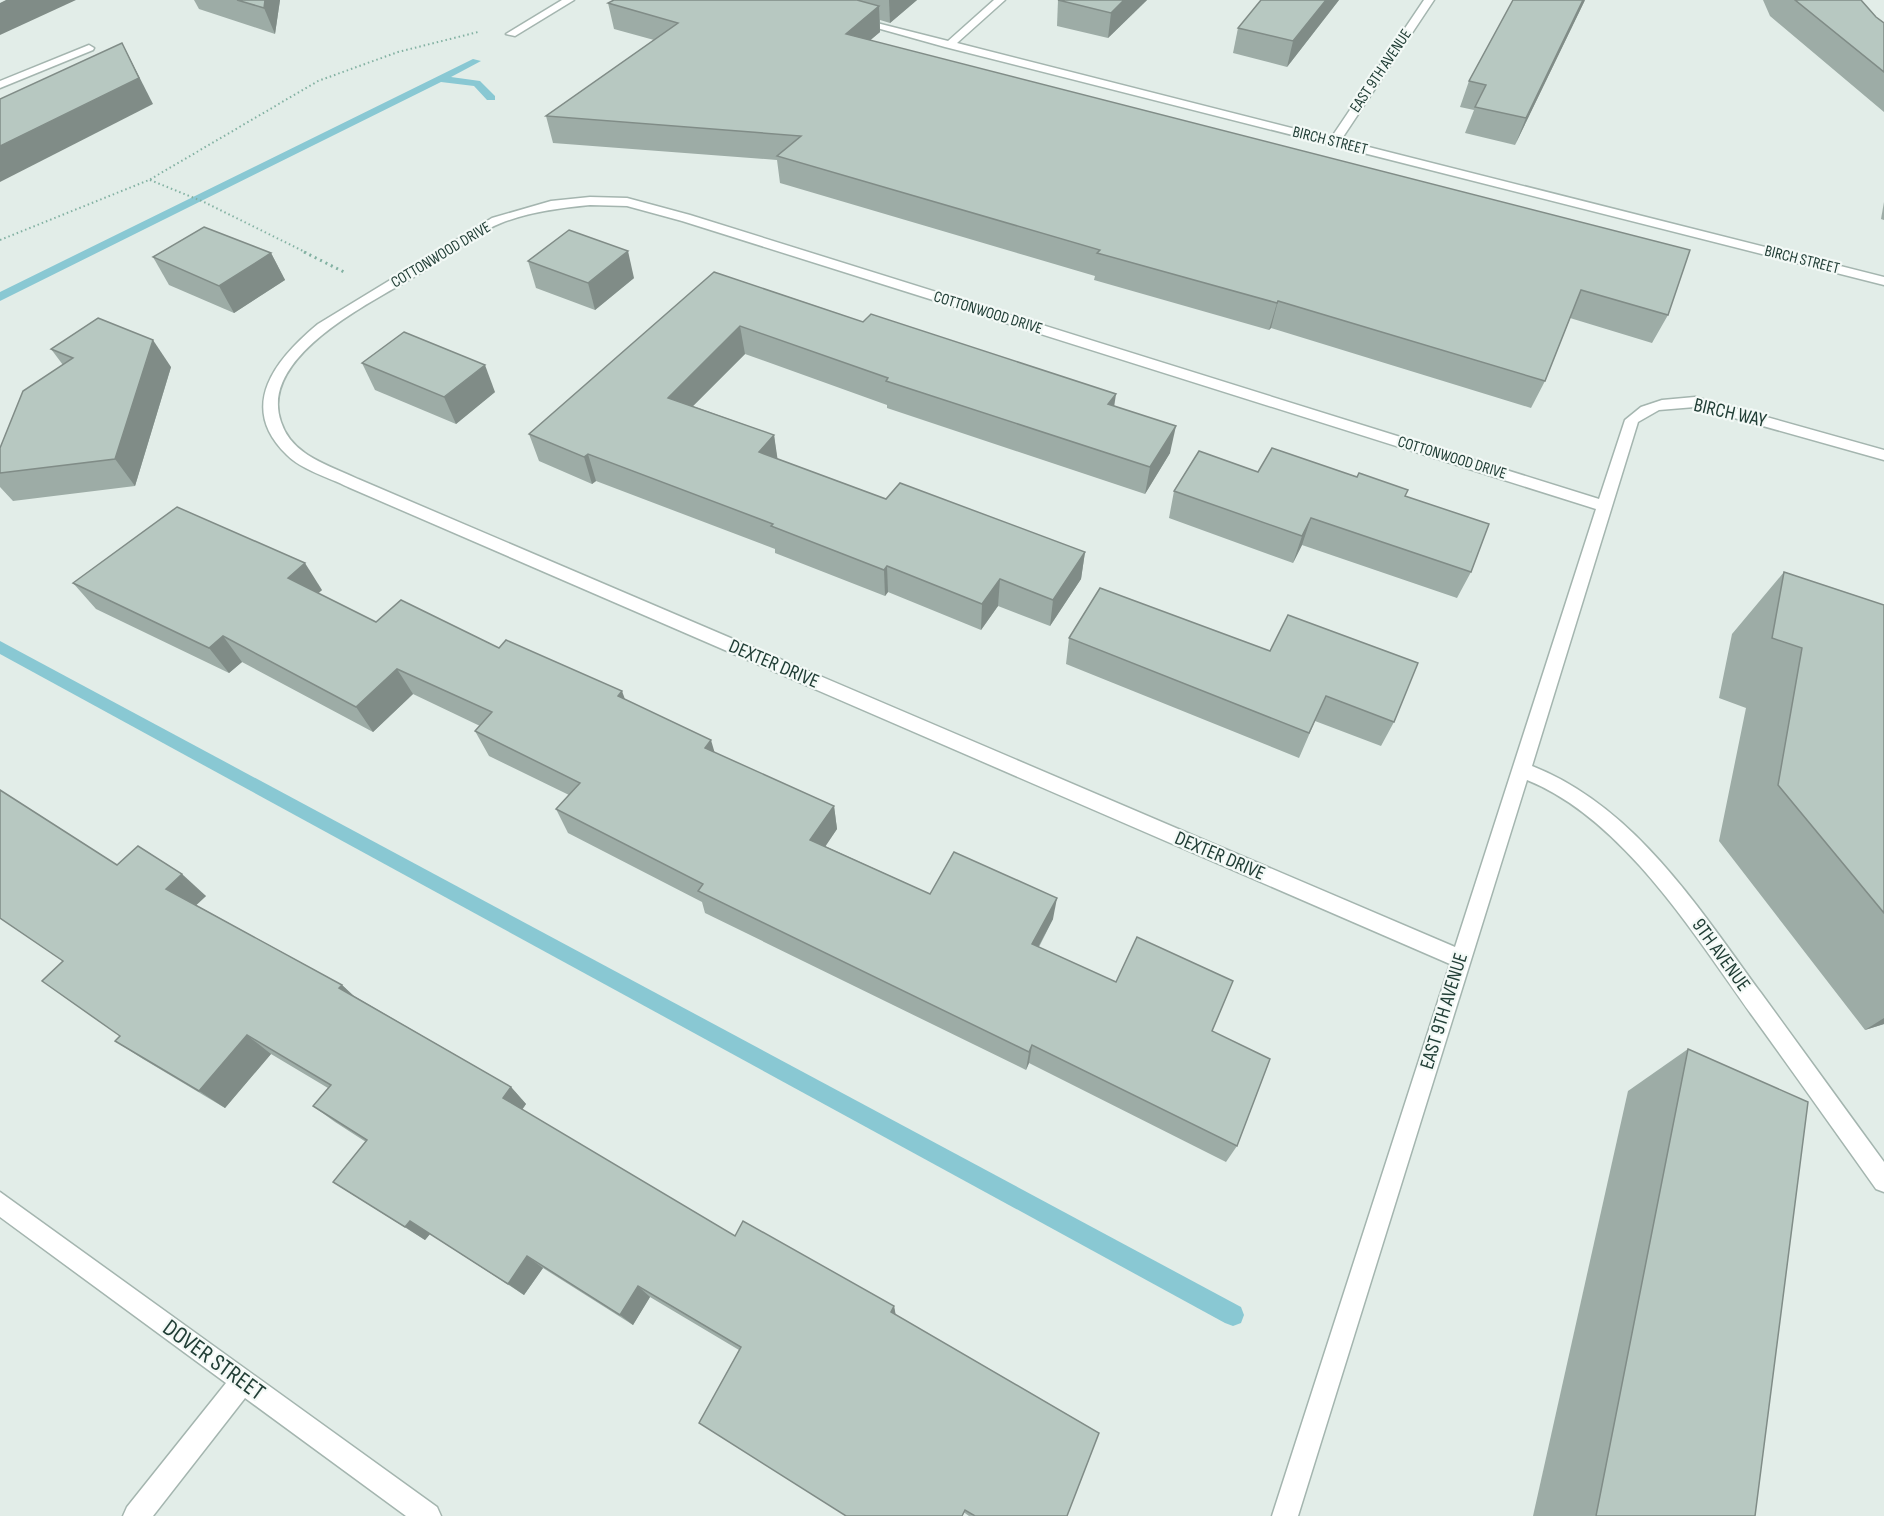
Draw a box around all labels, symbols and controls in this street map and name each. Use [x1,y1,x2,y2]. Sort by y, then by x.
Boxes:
street label: EAST 9TH AVENUE [1346,26,1416,116]
street label: BIRCH STREET [1291,123,1370,160]
street label: COTTONWOOD DRIVE [388,218,494,292]
street label: BIRCH STREET [1763,242,1842,279]
street label: COTTONWOOD DRIVE [931,287,1045,339]
street label: BIRCH WAY [1691,393,1769,433]
street label: COTTONWOOD DRIVE [1395,432,1509,484]
street label: DEXTER DRIVE [725,634,823,694]
street label: DEXTER DRIVE [1171,826,1269,886]
street label: 9TH AVENUE [1687,914,1755,996]
street label: EAST 9TH AVENUE [1415,950,1473,1072]
street label: DOVER STREET [157,1313,271,1407]

